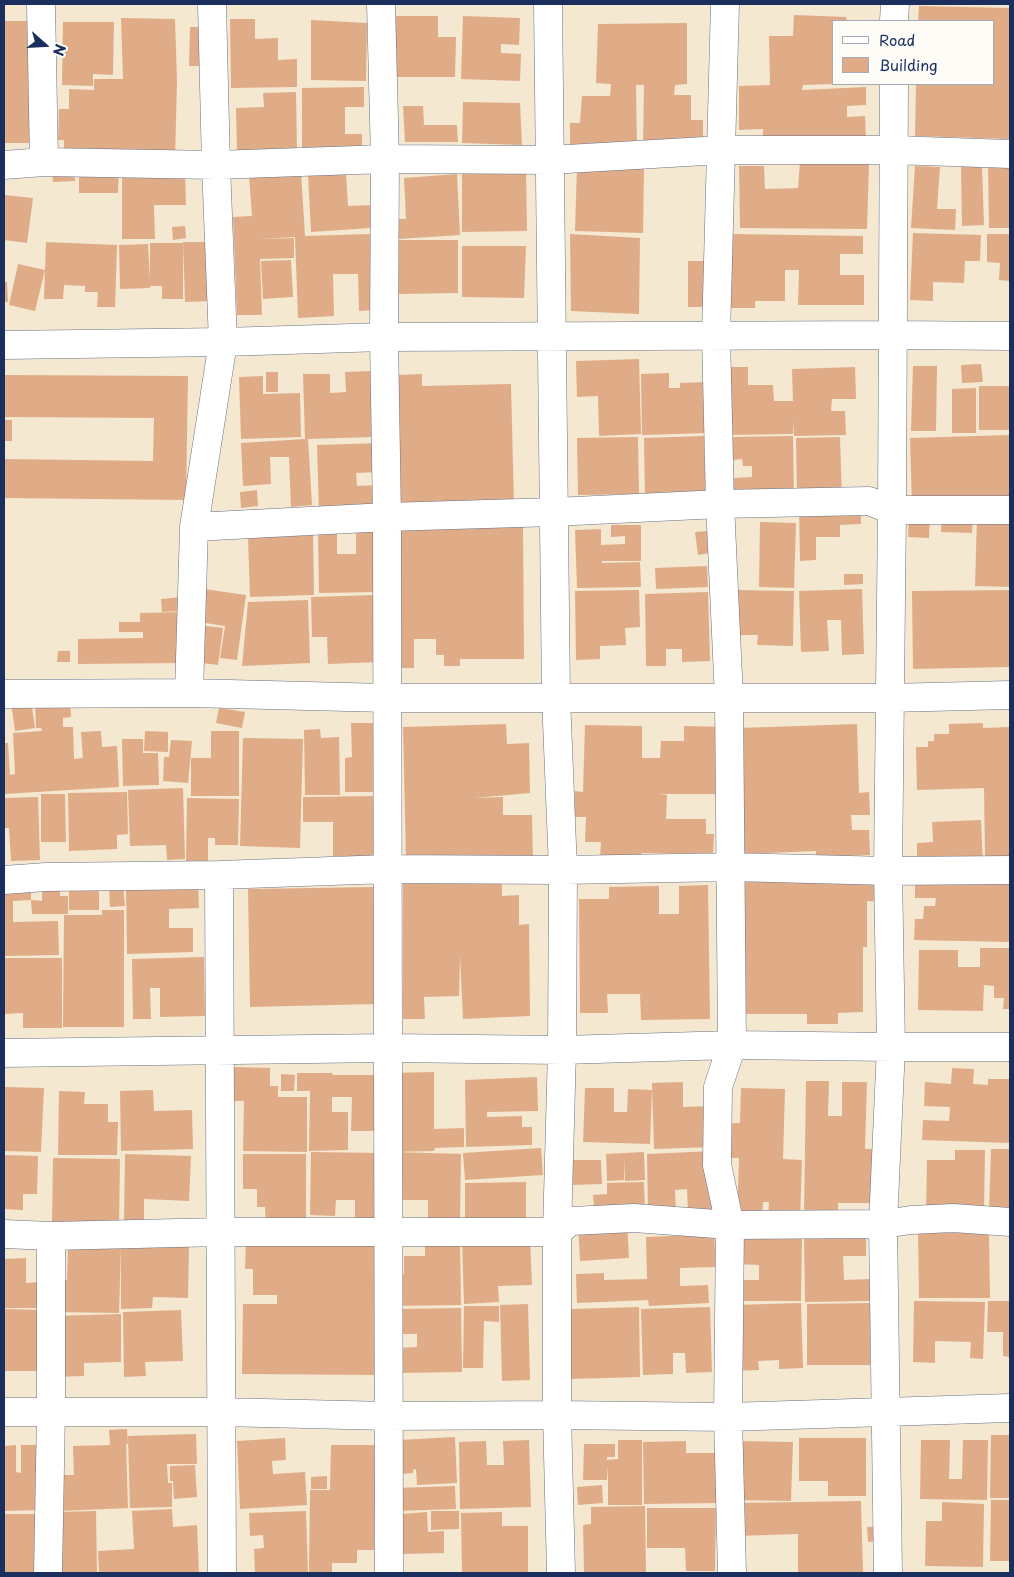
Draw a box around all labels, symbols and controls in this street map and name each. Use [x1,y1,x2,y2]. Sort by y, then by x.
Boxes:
north arrow [20,20,70,70]
legend [832,20,994,85]
text: Road [879,28,915,51]
text: N [48,41,71,59]
text: Building [879,53,938,76]

